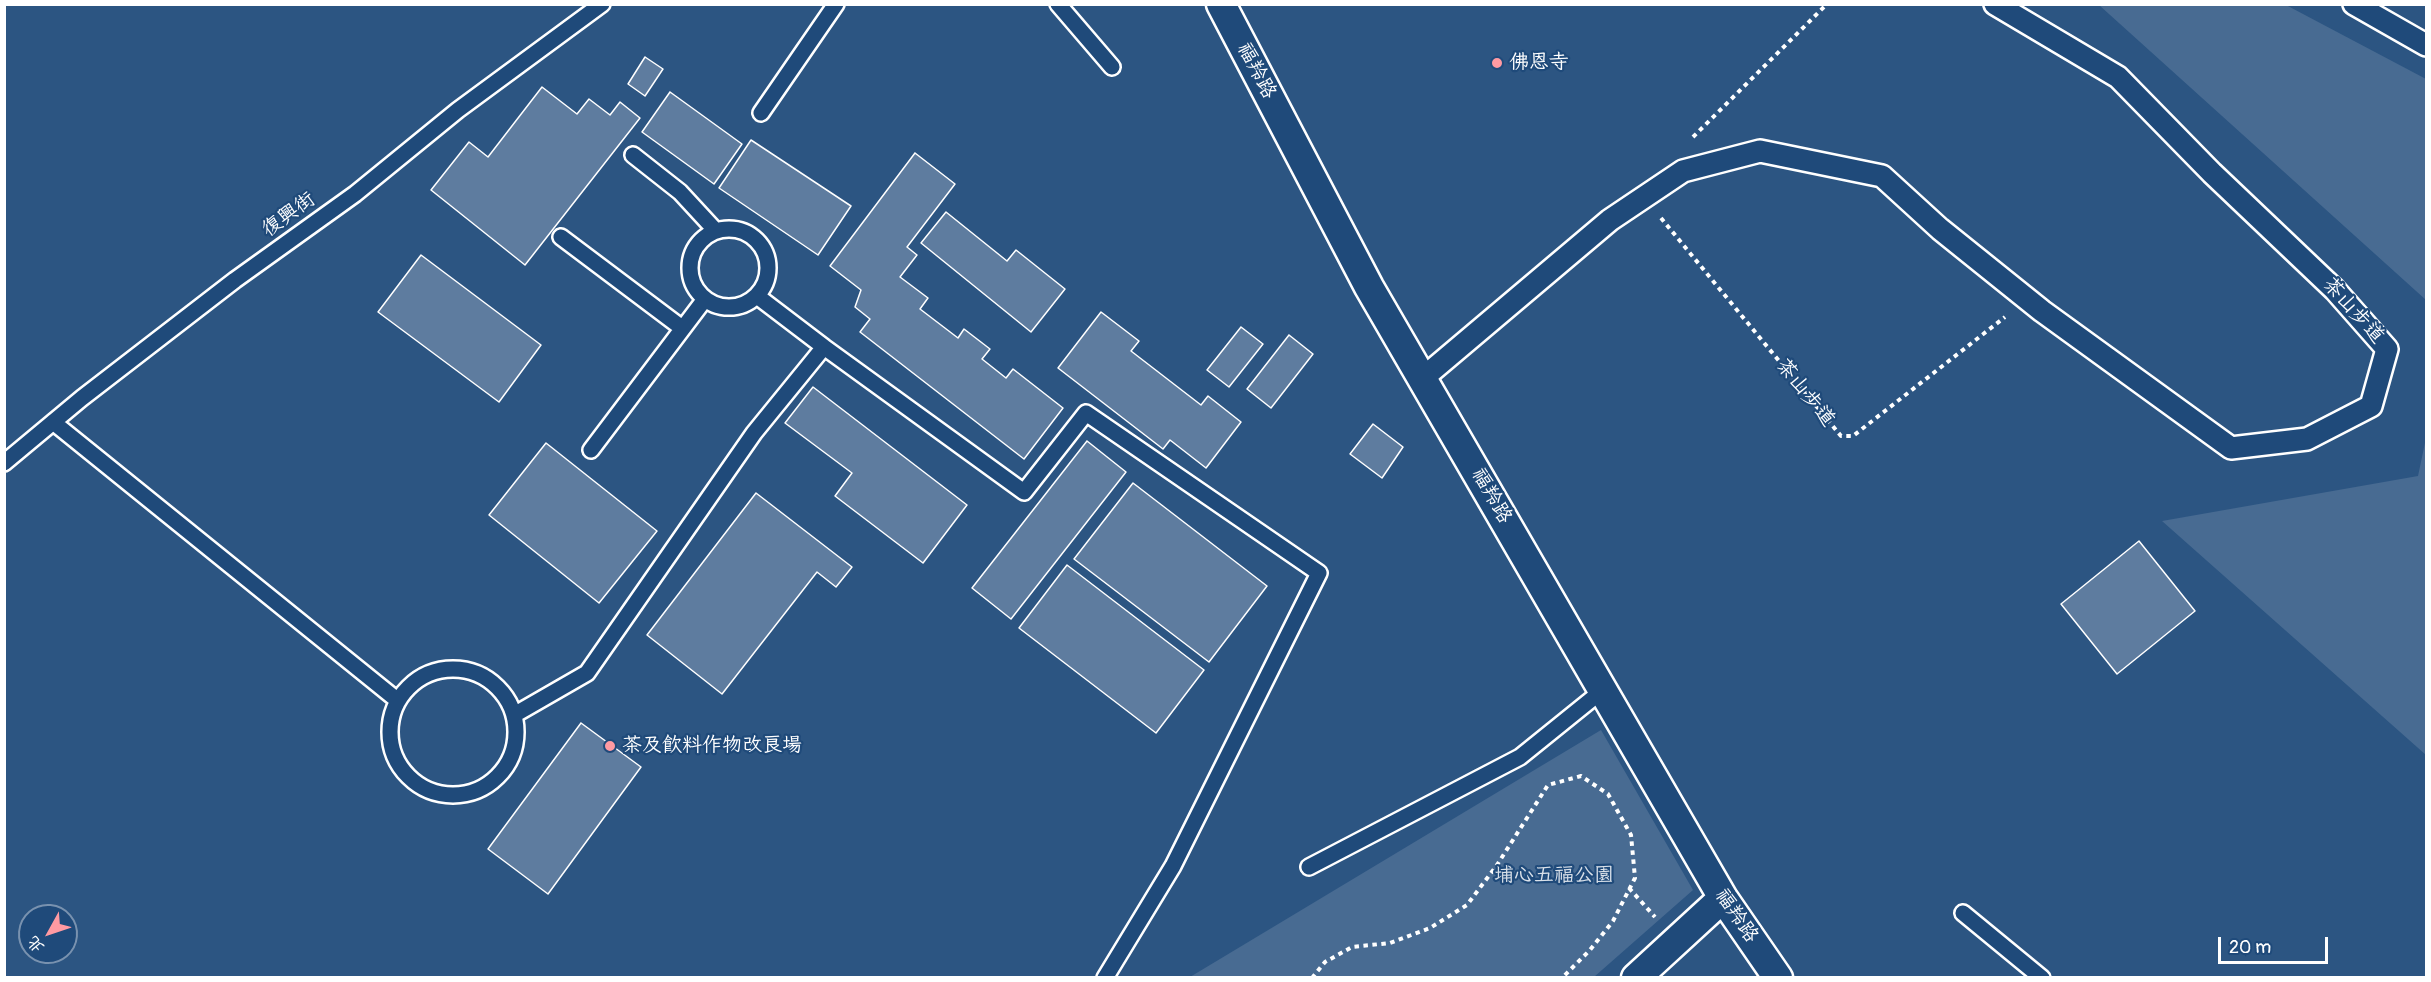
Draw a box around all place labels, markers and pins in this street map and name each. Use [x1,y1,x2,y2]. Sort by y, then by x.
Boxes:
place label: 佛恩寺 [1509,51,1569,75]
marker: 佛恩寺 [1490,56,1504,70]
place label: 茶及飲料作物改良場 [622,734,802,758]
marker: 茶及飲料作物改良場 [603,739,617,753]

